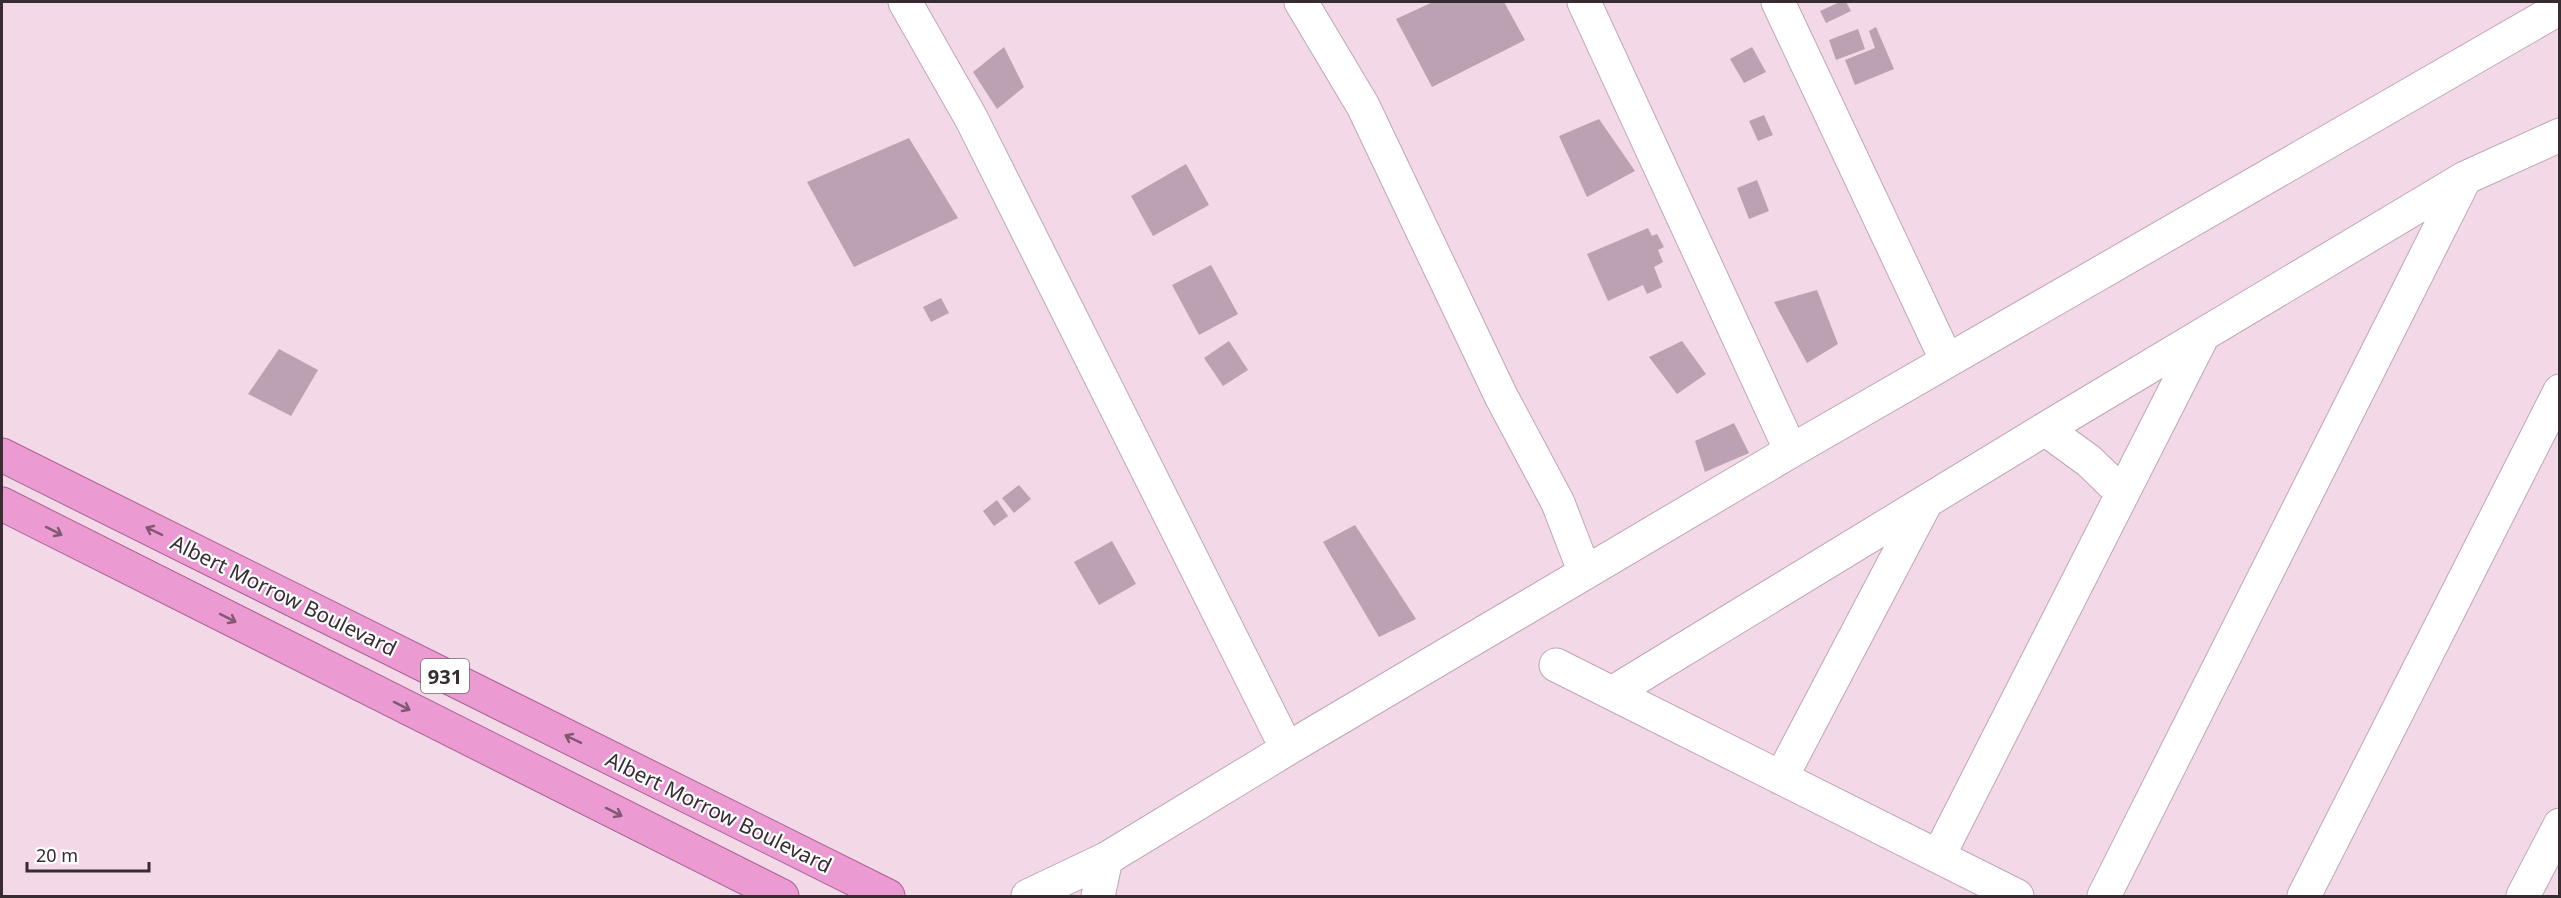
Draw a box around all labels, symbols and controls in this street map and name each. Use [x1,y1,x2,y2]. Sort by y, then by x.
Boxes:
one-way arrow [145,524,163,536]
one-way arrow [44,525,62,537]
street label: Albert Morrow Boulevard [166,528,402,662]
one-way arrow [219,612,236,624]
road number: 931 [421,659,469,693]
one-way arrow [393,700,411,712]
one-way arrow [564,733,582,745]
street label: Albert Morrow Boulevard [601,745,837,879]
one-way arrow [605,806,622,818]
scale bar [27,835,148,873]
text: 20 m [36,843,78,867]

